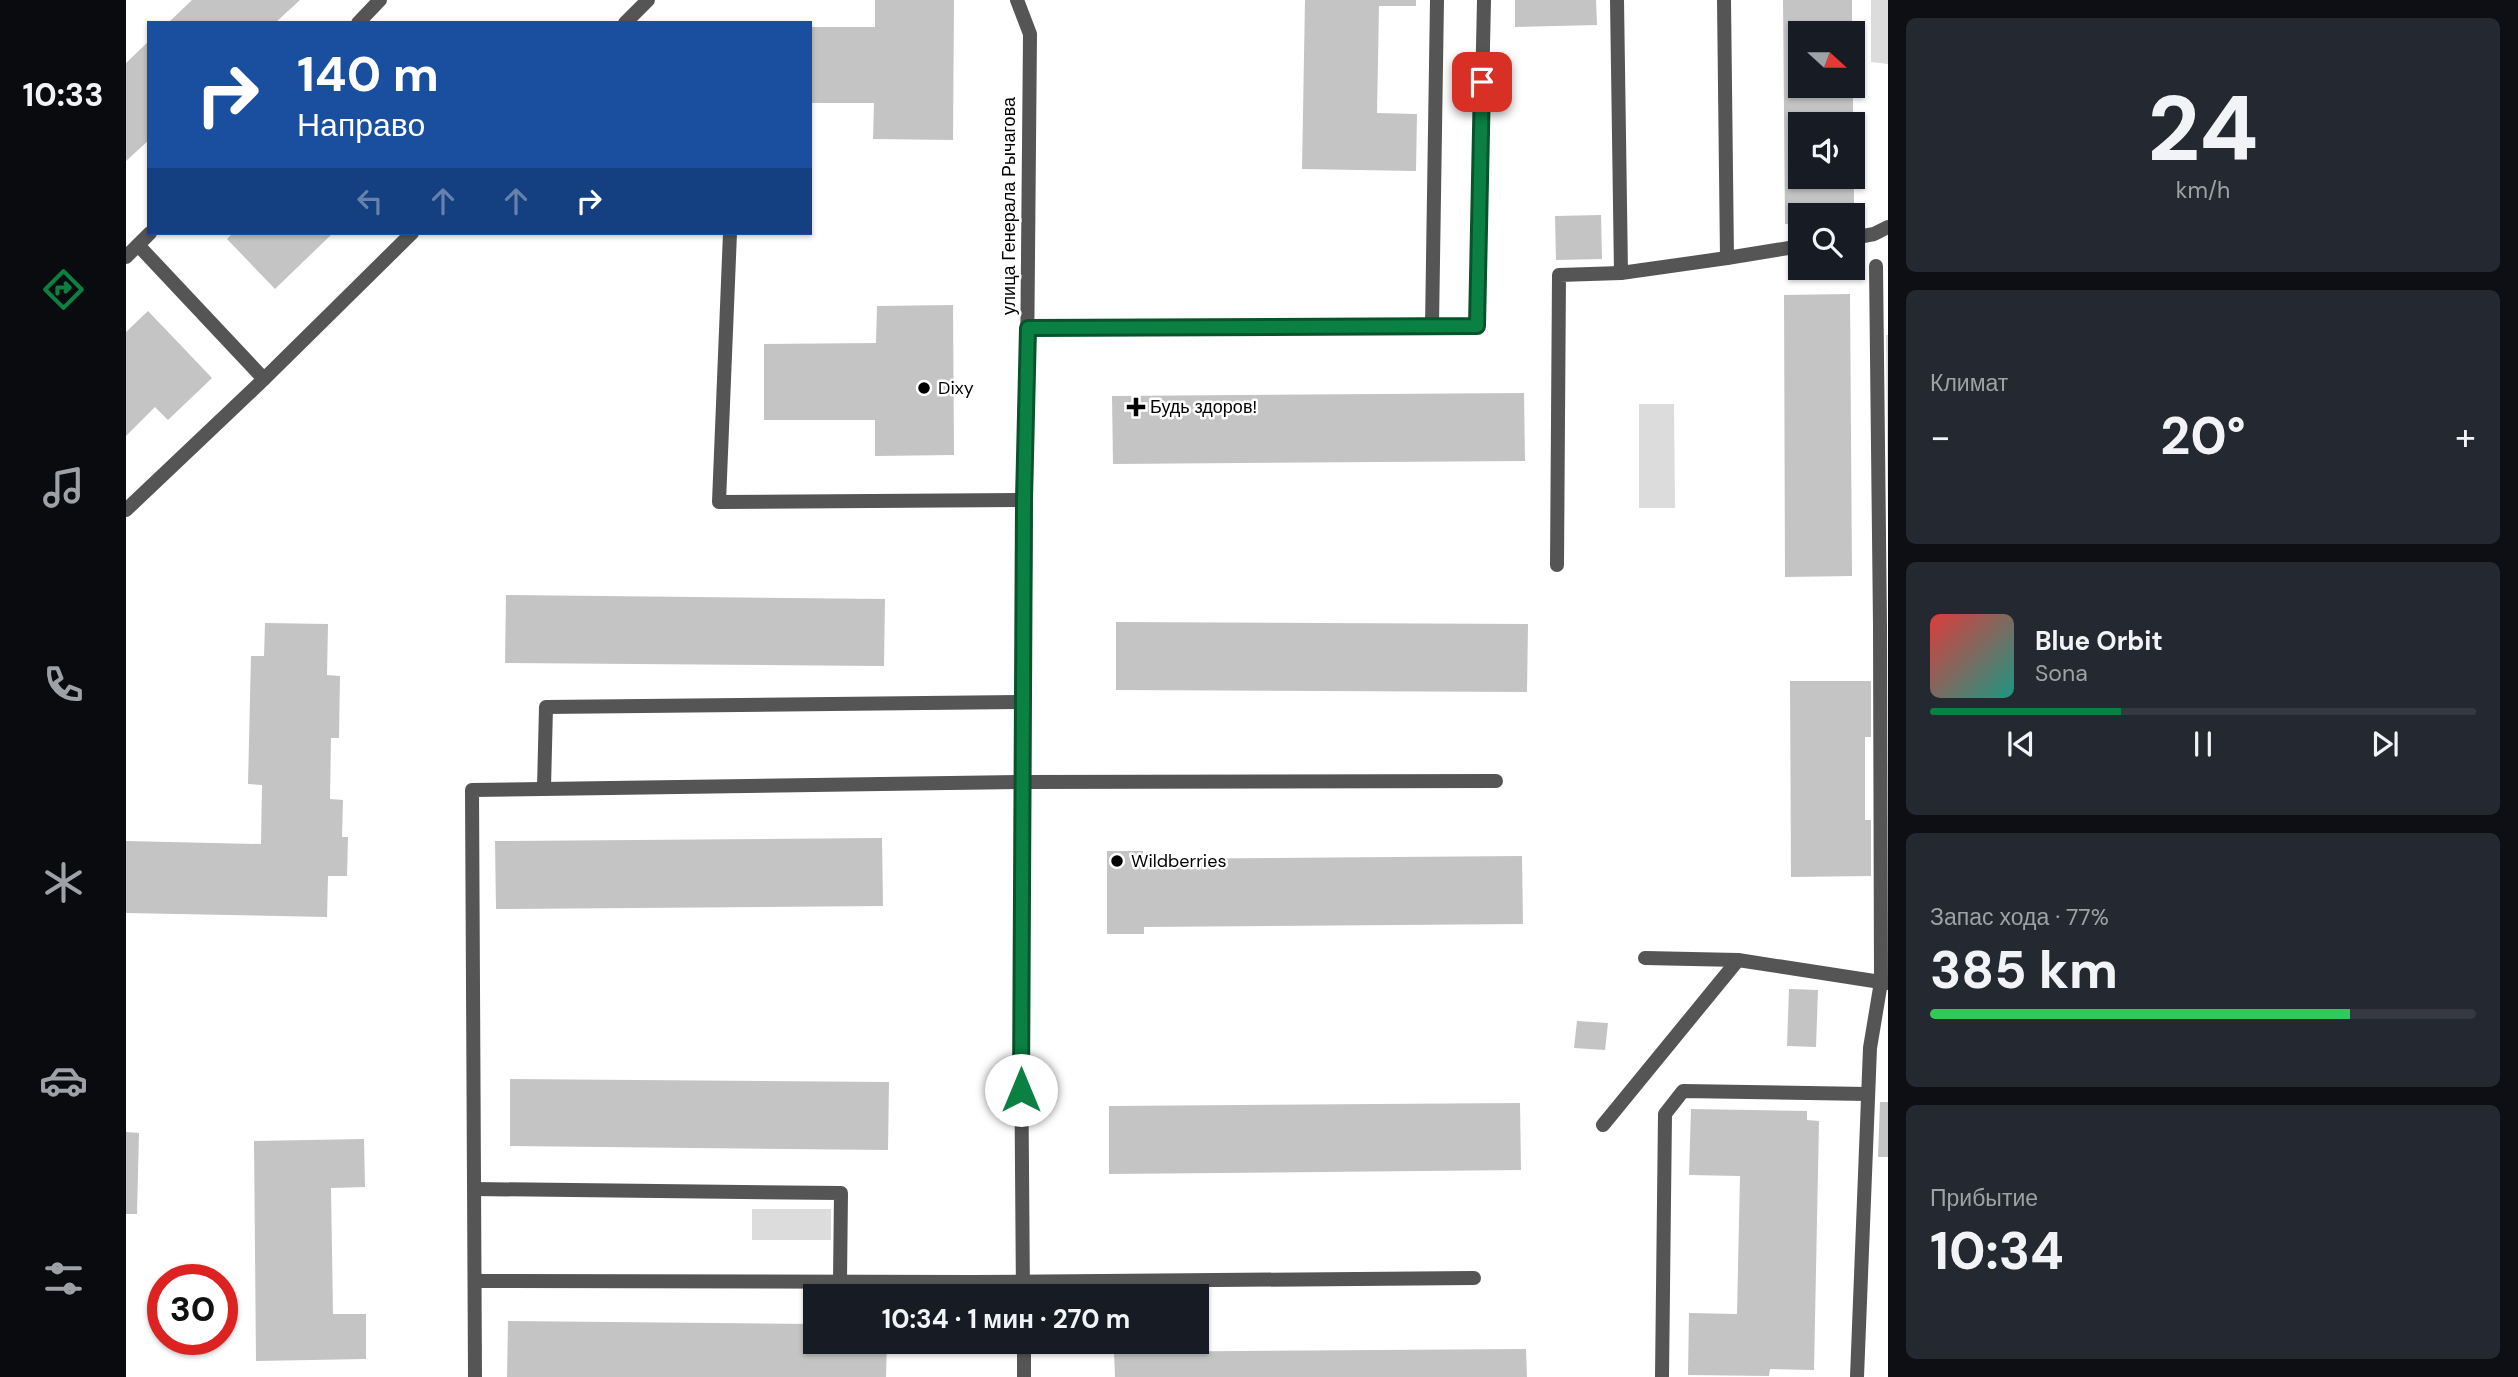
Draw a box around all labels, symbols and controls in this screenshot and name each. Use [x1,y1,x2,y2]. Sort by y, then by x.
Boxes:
north arrow [1788,21,1866,98]
map controls [1788,21,1865,280]
text: 140 m [297,42,439,106]
icon: right [182,49,273,140]
pin [1452,52,1512,112]
icon: arrive [1463,63,1501,101]
text: 24 [2147,70,2259,188]
text: 10:33 [23,74,103,116]
street label: улица Генерала Рычагова [997,96,1021,315]
text: Направо [297,104,425,146]
button: sound [1788,112,1865,189]
text: km/h [2176,175,2230,205]
icon: left [351,182,389,220]
icon: ahead [424,182,462,220]
icon: ahead [497,182,535,220]
icon: right [570,182,608,220]
button: search [1788,203,1865,280]
icon: directions [39,265,88,314]
text: Климат [1930,368,2008,398]
place label: Dixy [938,376,974,400]
marker: Dixy [916,380,932,396]
place label: Будь здоров! [1150,395,1257,419]
marker: Будь здоров! [1128,399,1144,415]
text: 20° [2160,402,2246,470]
text: − [1930,412,1951,462]
text: + [2455,412,2476,462]
icon: music [39,463,88,512]
text: Blue Orbit [2035,624,2163,658]
text: Sona [2035,658,2088,688]
icon: phone [39,660,88,709]
icon: previous [2002,725,2040,763]
icon: pause [2184,725,2222,763]
icon: next [2366,725,2404,763]
place label: Wildberries [1131,849,1226,873]
marker: Wildberries [1109,853,1125,869]
icon: climate [39,858,88,907]
text: Запас хода · 77% [1930,902,2109,932]
text: 385 km [1930,936,2118,1004]
position arrow [984,1053,1058,1127]
icon: car [39,1056,88,1105]
text: Прибытие [1930,1183,2038,1213]
text: 10:34 [1930,1217,2064,1285]
icon: filters [39,1254,88,1303]
speed limit sign: 30 [147,1264,238,1355]
text: 10:34 · 1 мин · 270 m [882,1302,1130,1336]

